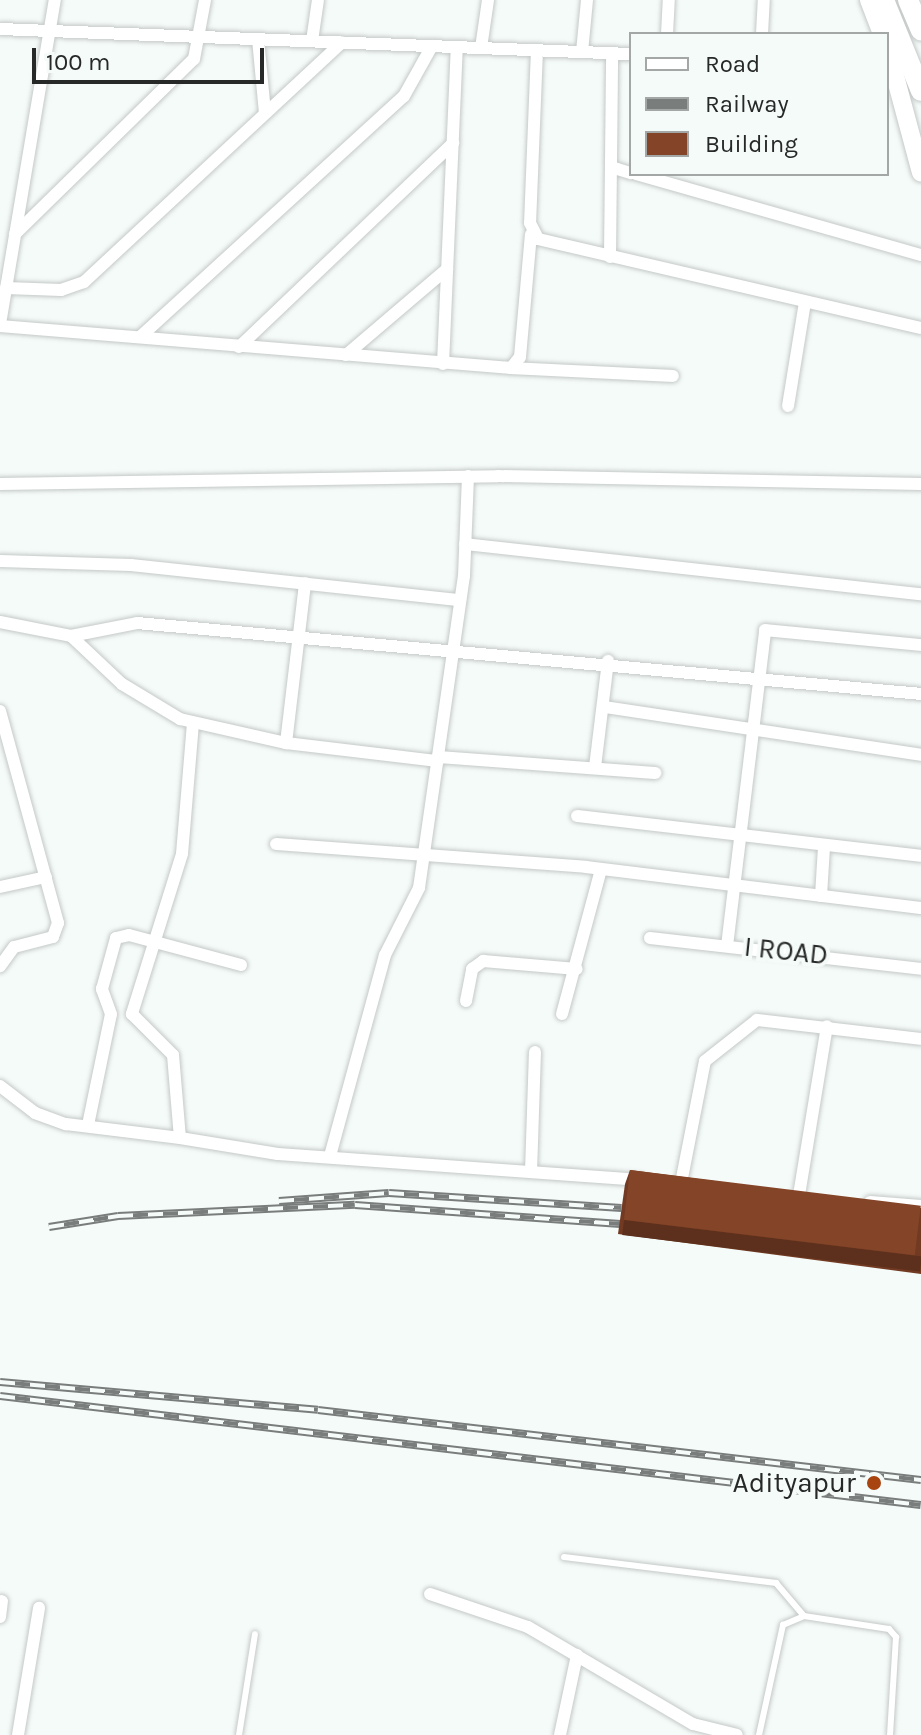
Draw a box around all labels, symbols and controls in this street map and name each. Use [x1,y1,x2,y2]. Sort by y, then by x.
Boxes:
scale bar [36,32,268,82]
legend [629,32,889,176]
text: 100 m [46,48,111,76]
text: Road [705,50,760,78]
text: Railway [705,90,789,118]
text: Building [705,130,798,158]
street label: I ROAD [742,930,830,972]
place label: Adityapur [733,1466,856,1500]
marker: Adityapur [863,1472,885,1494]

